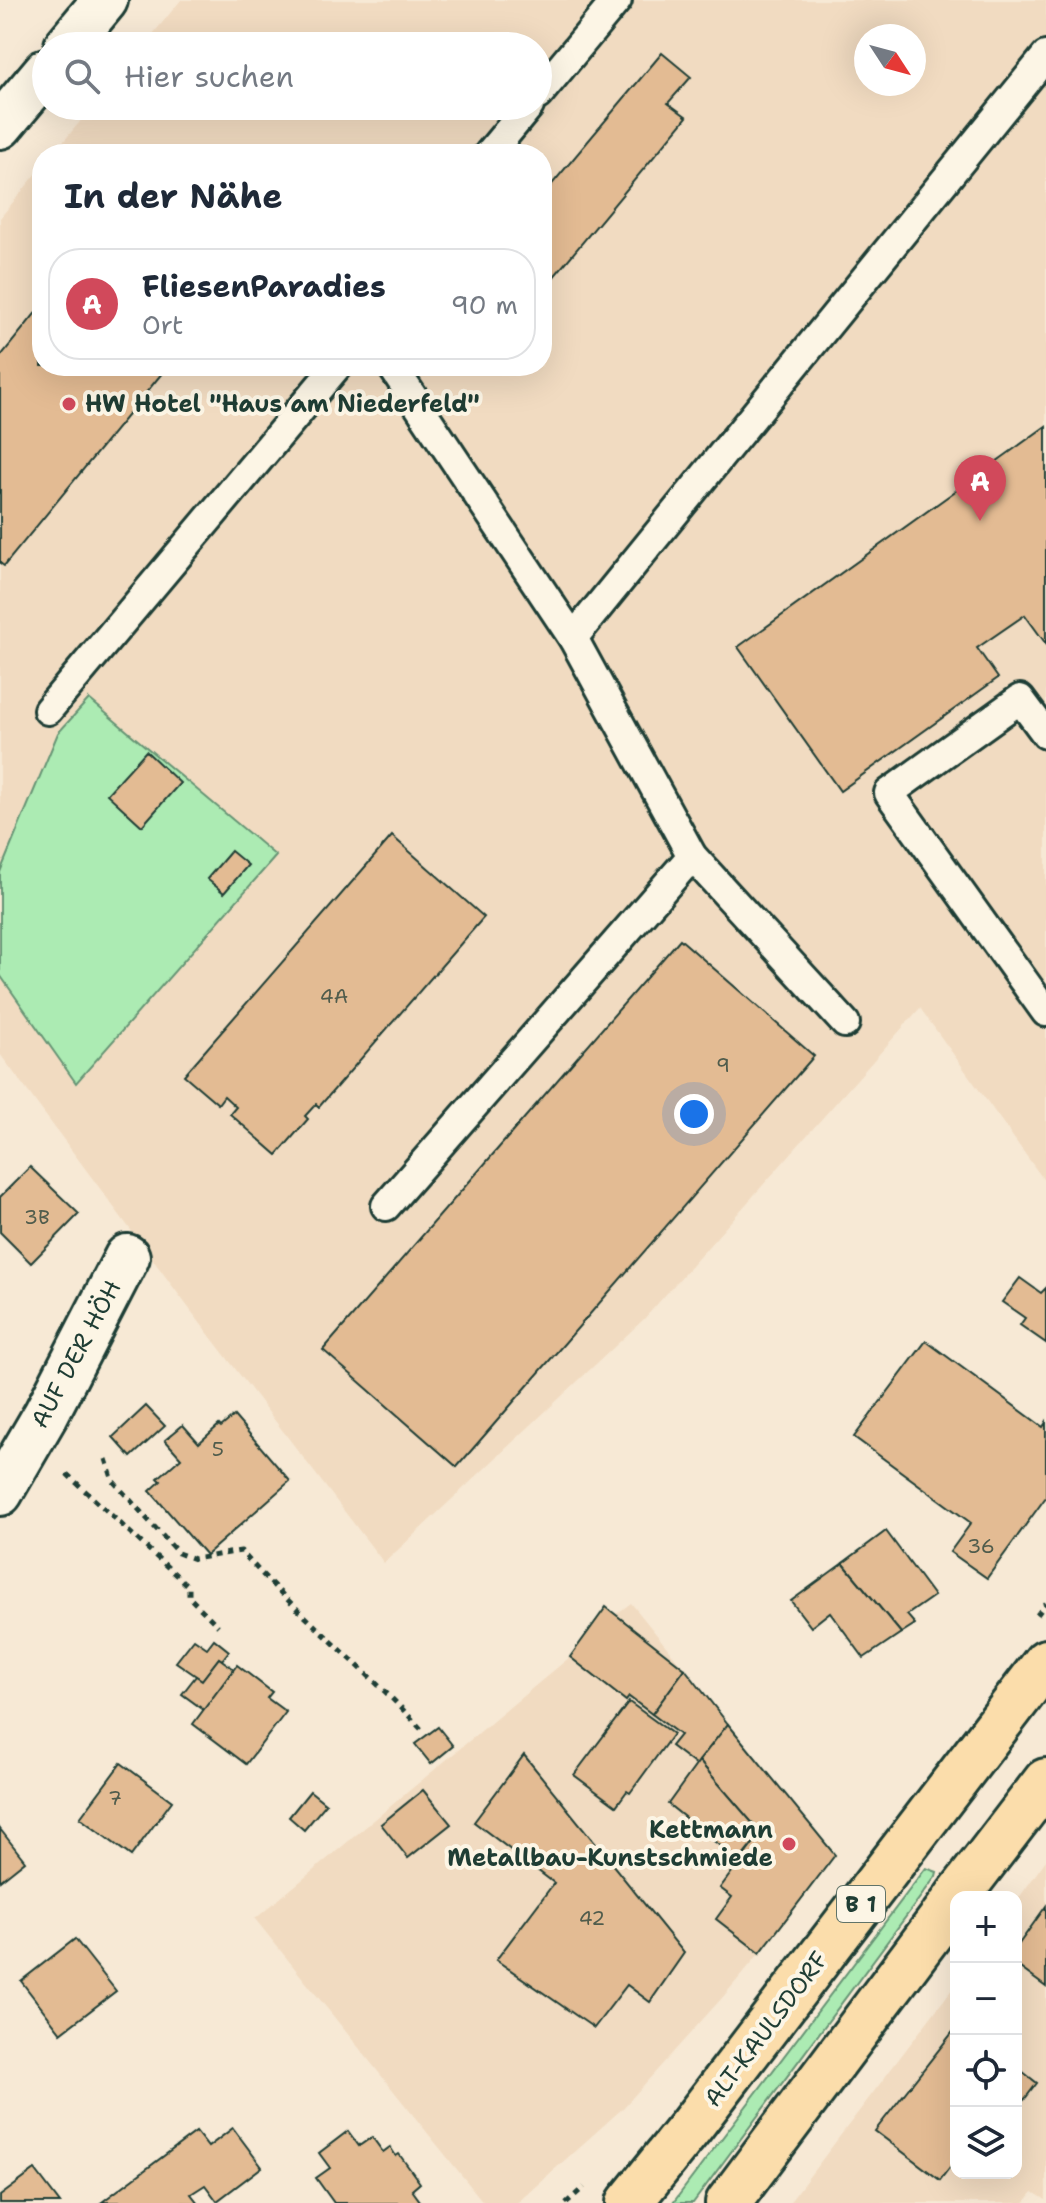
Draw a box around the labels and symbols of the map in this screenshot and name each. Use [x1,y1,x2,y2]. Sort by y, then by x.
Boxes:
north arrow [854,24,926,96]
place label: HW Hotel "Haus am Niederfeld" [85,388,480,420]
marker: HW Hotel "Haus am Niederfeld" [60,395,78,413]
pin: A [954,455,1006,521]
house number: 4A [320,983,348,1009]
house number: 9 [716,1052,730,1078]
your location [674,1094,714,1134]
house number: 3B [24,1204,50,1230]
street label: AUF DER HÖH [24,1274,128,1434]
house number: 5 [212,1436,224,1462]
house number: 36 [967,1533,995,1559]
house number: 7 [108,1785,122,1811]
place label: Kettmann Metallbau-Kunstschmiede [447,1814,773,1874]
marker: Kettmann Metallbau-Kunstschmiede [780,1835,798,1853]
road number: B 1 [837,1886,885,1922]
house number: 42 [579,1905,605,1931]
street label: ALT-KAULSDORF [697,1945,835,2113]

